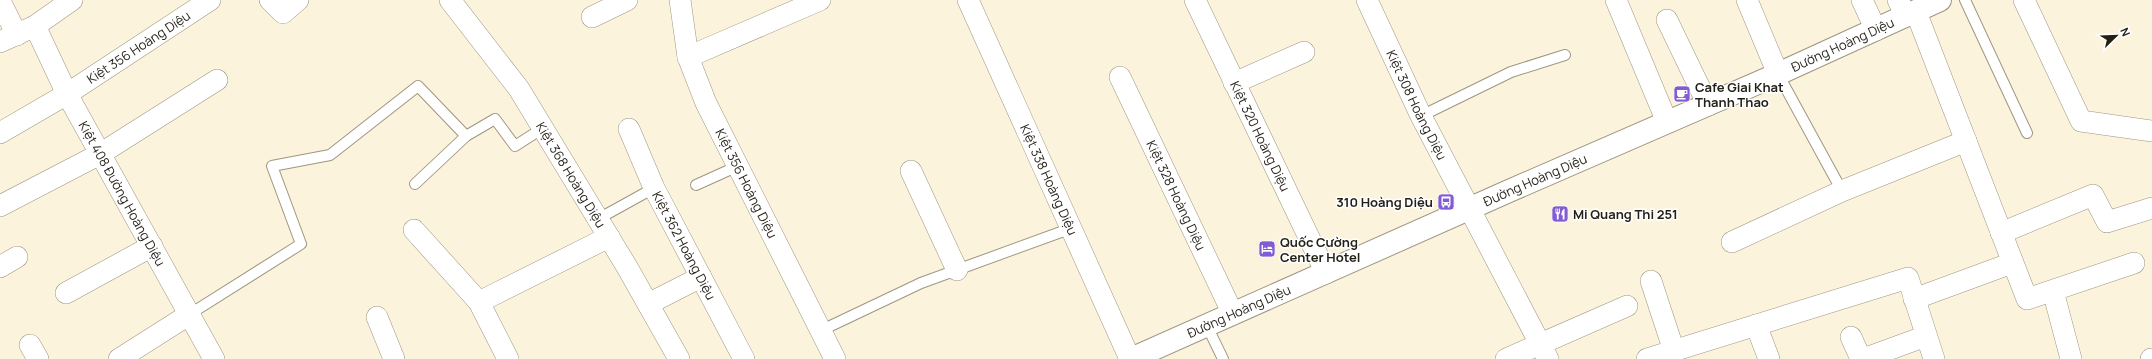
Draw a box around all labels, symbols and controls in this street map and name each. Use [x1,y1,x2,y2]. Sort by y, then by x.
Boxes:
street label: Kiệt 356 Hoàng Diệu [83,6,194,88]
street label: Đường Hoàng Diệu [1788,13,1897,76]
north arrow [2096,16,2136,56]
text: N [2117,25,2134,39]
street label: Kiệt 308 Hoàng Diệu [1382,47,1451,163]
street label: Kiệt 320 Hoàng Diệu [1226,78,1294,194]
place label: Cafe Giai Khat Thanh Thao [1695,78,1784,111]
cafe icon: Cafe Giai Khat Thanh Thao [1672,84,1692,104]
street label: Kiệt 408 Đường Hoàng Diệu [75,118,170,269]
street label: Kiệt 368 Hoàng Diệu [532,119,610,231]
street label: Kiệt 338 Hoàng Diệu [1016,121,1082,238]
street label: Kiệt 356 Hoàng Diệu [711,126,782,241]
street label: Kiệt 328 Hoàng Diệu [1142,137,1210,253]
street label: Đường Hoàng Diệu [1480,149,1590,210]
street label: Kiệt 362 Hoàng Diệu [648,188,720,303]
bus stop icon: 310 Hoàng Diệu [1436,192,1456,212]
place label: 310 Hoàng Diệu [1336,193,1433,211]
restaurant icon: Mi Quang Thi 251 [1550,204,1570,224]
place label: Mi Quang Thi 251 [1573,205,1678,223]
place label: Quốc Cường Center Hotel [1280,233,1360,266]
hotel icon: Quốc Cường Center Hotel [1257,239,1277,259]
street label: Đường Hoàng Diệu [1184,280,1293,342]

